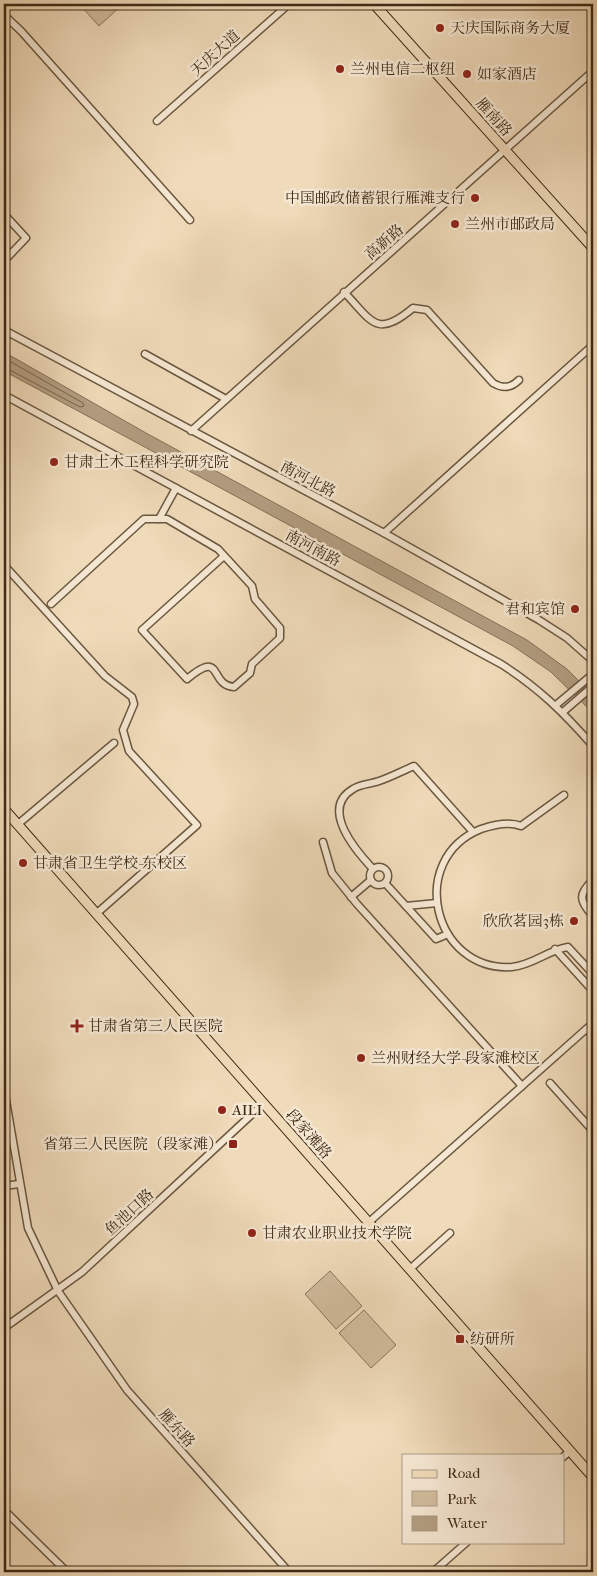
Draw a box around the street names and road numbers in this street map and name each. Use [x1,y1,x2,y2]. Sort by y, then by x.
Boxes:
street label: 天庆大道 [187,26,243,80]
street label: 雁南路 [472,94,516,140]
street label: 高新路 [361,220,407,264]
street label: 南河北路 [277,457,339,501]
street label: 南河南路 [282,526,344,570]
street label: 段家滩路 [283,1105,335,1163]
street label: 鱼池口路 [101,1185,157,1239]
street label: 雁东路 [155,1405,199,1451]

